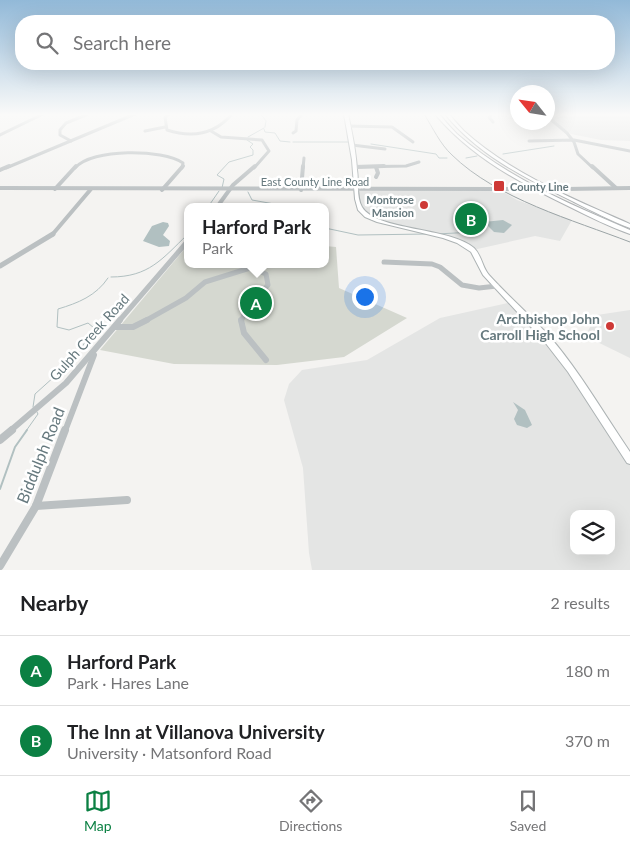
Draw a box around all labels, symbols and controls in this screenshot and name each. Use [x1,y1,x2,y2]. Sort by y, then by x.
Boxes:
search box [15,15,615,70]
icon: search [33,29,61,57]
text: Search here [73,31,171,54]
north arrow [510,85,555,130]
street label: East County Line Road [261,175,369,188]
marker: County Line [492,179,506,193]
place label: County Line [510,180,569,193]
place label: Montrose Mansion [366,193,414,219]
marker: Montrose Mansion [418,199,430,211]
pin: B [455,200,487,238]
popup [184,203,329,268]
text: Harford Park [202,215,311,238]
text: Park [202,238,233,257]
pin: A [240,284,272,322]
your location [352,284,378,310]
street label: Gulph Creek Road [46,290,132,384]
place label: Archbishop John Carroll High School [480,310,600,343]
marker: Archbishop John Carroll High School [604,320,616,332]
street label: Biddulph Road [12,404,68,506]
map controls [570,510,615,555]
button: layers [570,510,615,555]
text: Nearby [20,590,88,615]
text: 2 results [550,593,610,612]
text: Harford Park [67,650,176,673]
text: A [30,661,42,680]
text: 180 m [565,661,610,680]
text: Park · Hares Lane [67,673,189,692]
text: The Inn at Villanova University [67,720,325,743]
text: B [31,731,41,750]
text: 370 m [565,731,610,750]
text: University · Matsonford Road [67,743,272,762]
tab: Map [84,787,112,834]
tab: Directions [279,787,342,834]
tab: Saved [510,787,546,834]

